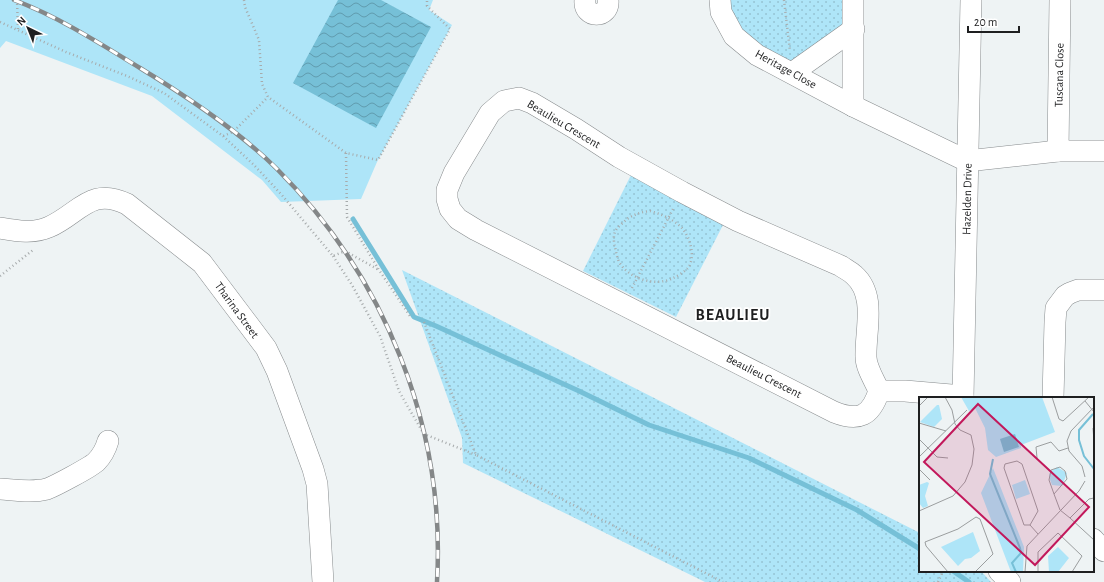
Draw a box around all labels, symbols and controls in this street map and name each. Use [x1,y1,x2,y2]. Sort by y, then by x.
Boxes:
north arrow [8,8,48,48]
scale bar [968,8,1019,34]
text: N [15,14,28,28]
text: 20 m [974,16,997,28]
street label: Tuscana Close [1052,43,1066,107]
street label: Heritage Close [753,47,819,91]
street label: Beaulieu Crescent [525,97,603,151]
street label: Hazelden Drive [960,163,974,235]
street label: Tharina Street [213,280,261,340]
district label: BEAULIEU [696,307,770,323]
street label: Beaulieu Crescent [724,352,804,400]
inset map [919,397,1094,572]

